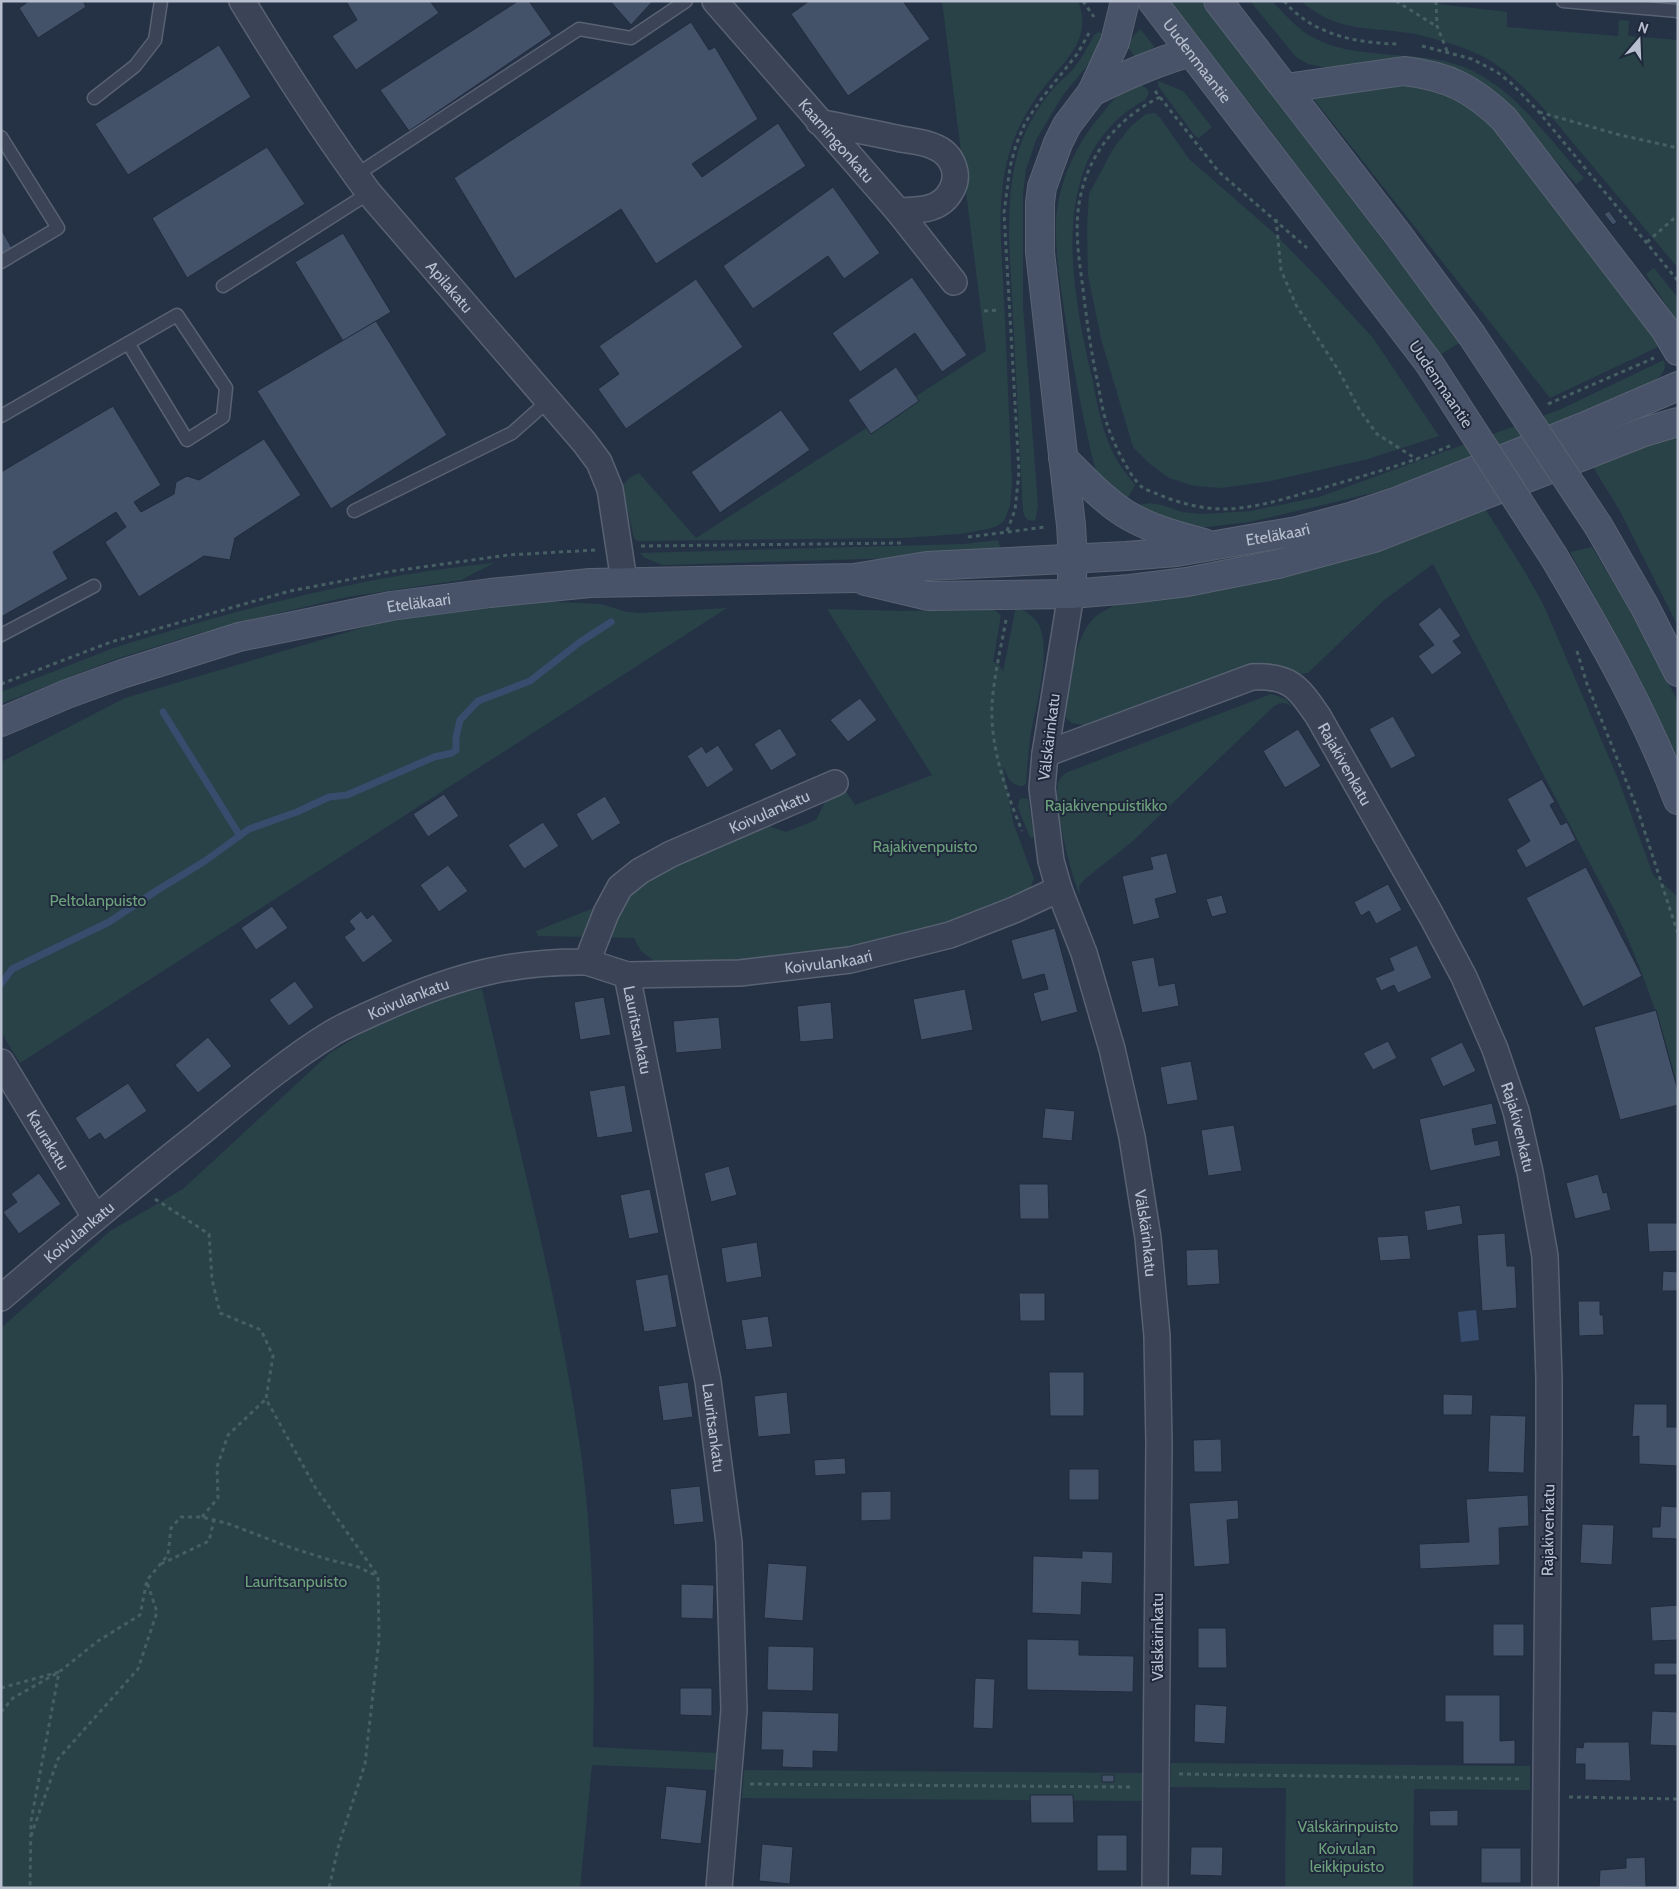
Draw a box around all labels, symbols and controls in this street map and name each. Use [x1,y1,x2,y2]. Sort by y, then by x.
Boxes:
street label: Uudenmaantie [1159,15,1236,106]
north arrow [1614,15,1664,65]
text: N [1636,18,1651,38]
street label: Kaarningonkatu [795,95,878,186]
street label: Apilakatu [422,257,477,316]
street label: Uudenmaantie [1405,337,1477,431]
street label: Eteläkaari [1244,519,1312,549]
street label: Eteläkaari [385,589,452,616]
street label: Välskärinkatu [1034,692,1064,782]
street label: Rajakivenkatu [1314,719,1376,809]
street label: Koivulankatu [726,786,812,837]
park label: Rajakivenpuistikko [1045,796,1168,815]
park label: Rajakivenpuisto [872,837,978,856]
park label: Peltolanpuisto [50,891,147,910]
street label: Koivulankaari [783,945,874,977]
street label: Koivulankatu [365,974,451,1023]
street label: Lauritsankatu [620,984,656,1076]
street label: Rajakivenkatu [1497,1079,1539,1174]
street label: Kaurakatu [23,1107,73,1173]
street label: Välskärinkatu [1131,1188,1161,1278]
street label: Koivulankatu [40,1197,118,1267]
street label: Lauritsankatu [699,1382,729,1473]
street label: Rajakivenkatu [1538,1484,1558,1576]
park label: Lauritsanpuisto [245,1572,348,1591]
street label: Välskärinkatu [1148,1593,1167,1681]
park label: Välskärinpuisto [1298,1817,1399,1836]
park label: Koivulan leikkipuisto [1310,1839,1384,1876]

